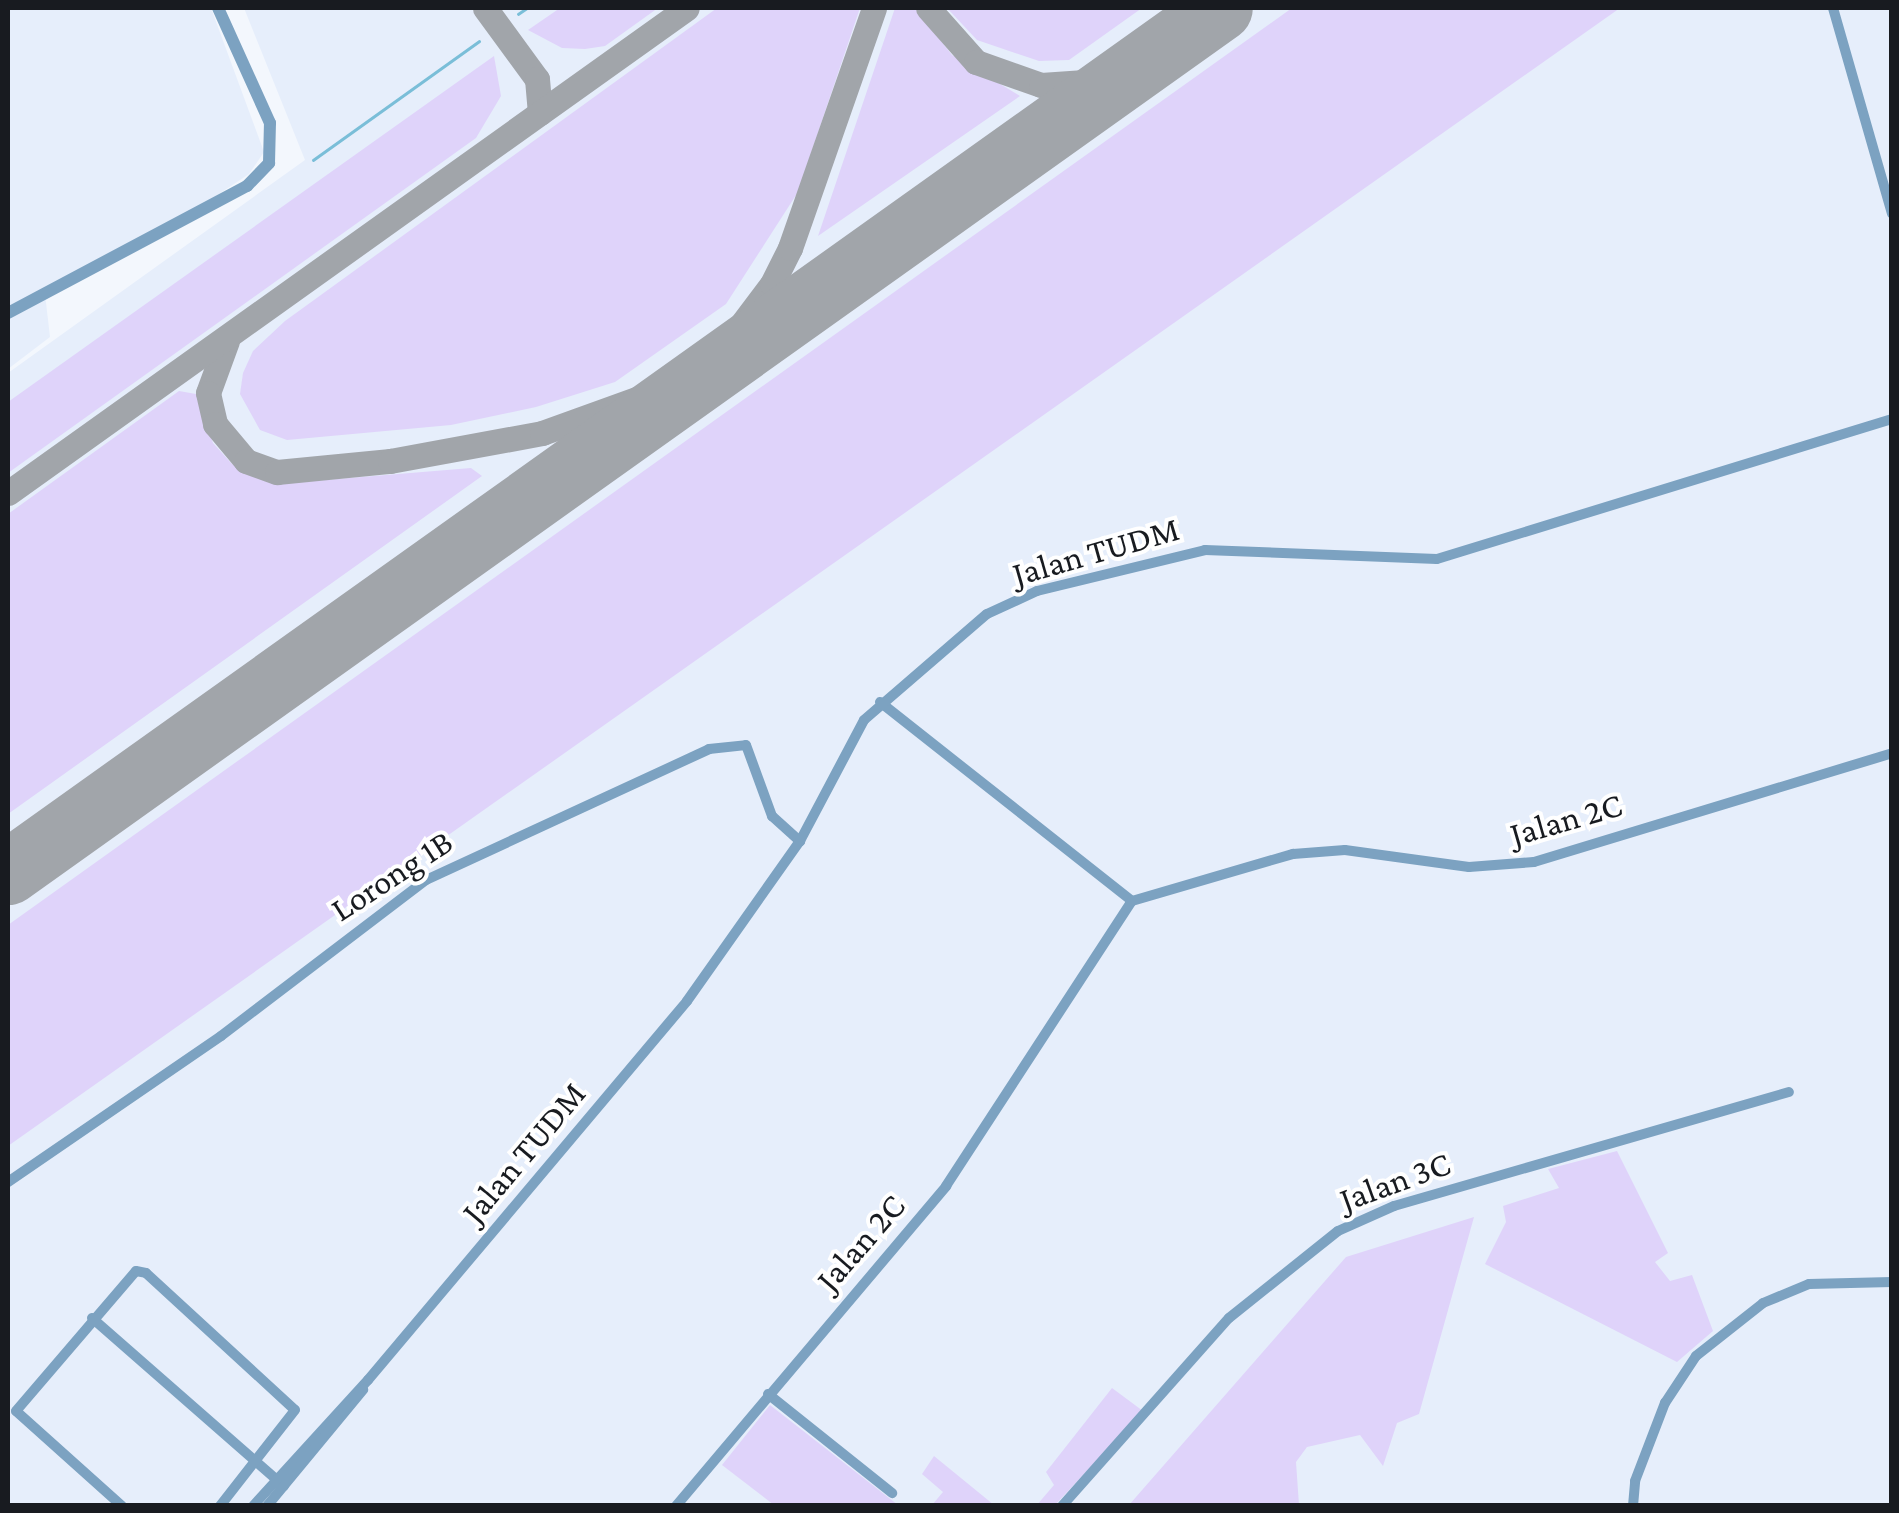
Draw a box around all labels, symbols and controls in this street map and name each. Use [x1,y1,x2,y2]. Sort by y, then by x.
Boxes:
street label: Jalan TUDM [1008,508,1184,596]
street label: Jalan 2C [1505,784,1627,856]
street label: Lorong 1B [323,821,461,931]
street label: Jalan TUDM [453,1074,595,1232]
street label: Jalan 3C [1334,1143,1456,1221]
street label: Jalan 2C [808,1186,914,1300]

